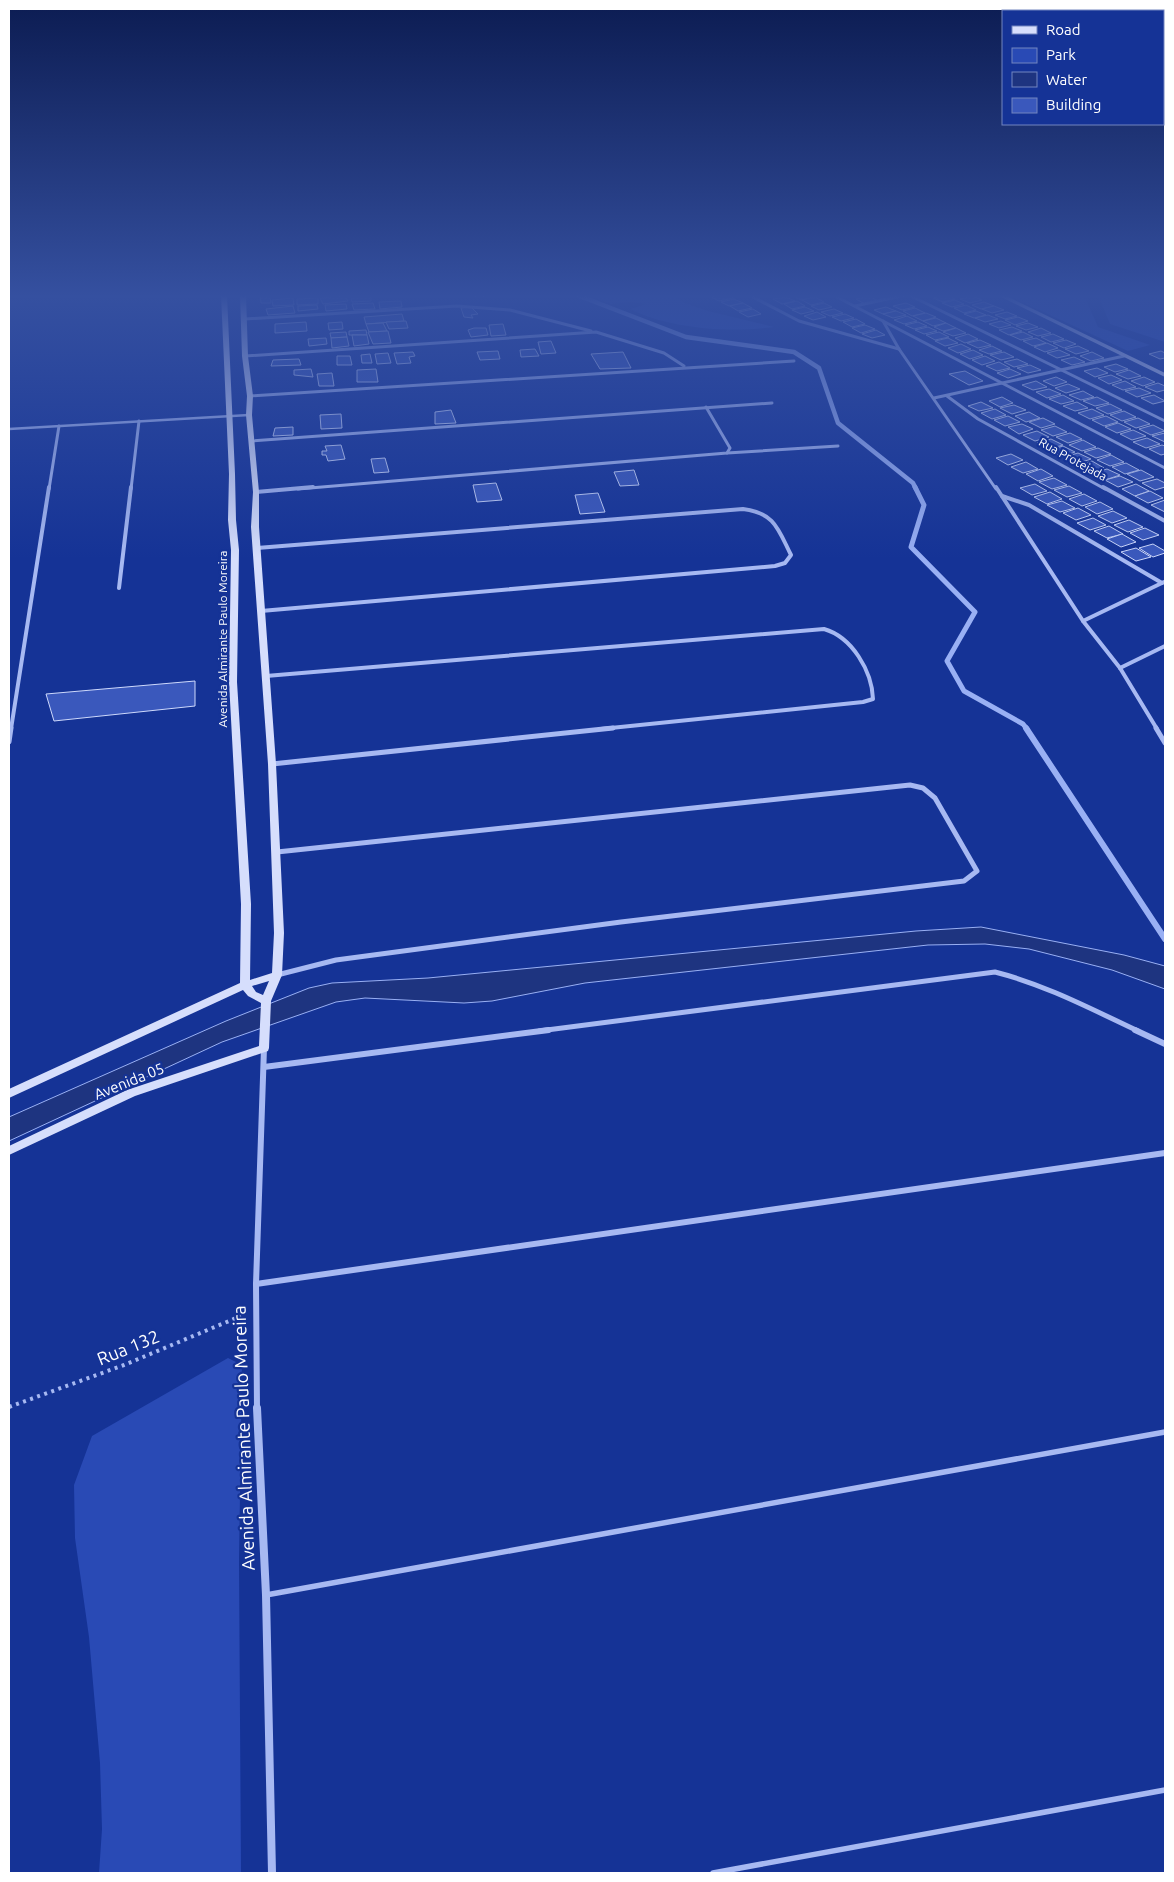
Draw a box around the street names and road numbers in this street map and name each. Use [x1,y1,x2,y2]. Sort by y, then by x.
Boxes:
street label: Rua Protejada [1037,435,1109,483]
street label: Avenida Almirante Paulo Moreira [216,551,229,727]
street label: Avenida 05 [91,1059,167,1103]
street label: Avenida Almirante Paulo Moreira [228,1305,258,1571]
street label: Rua 132 [94,1325,162,1369]

